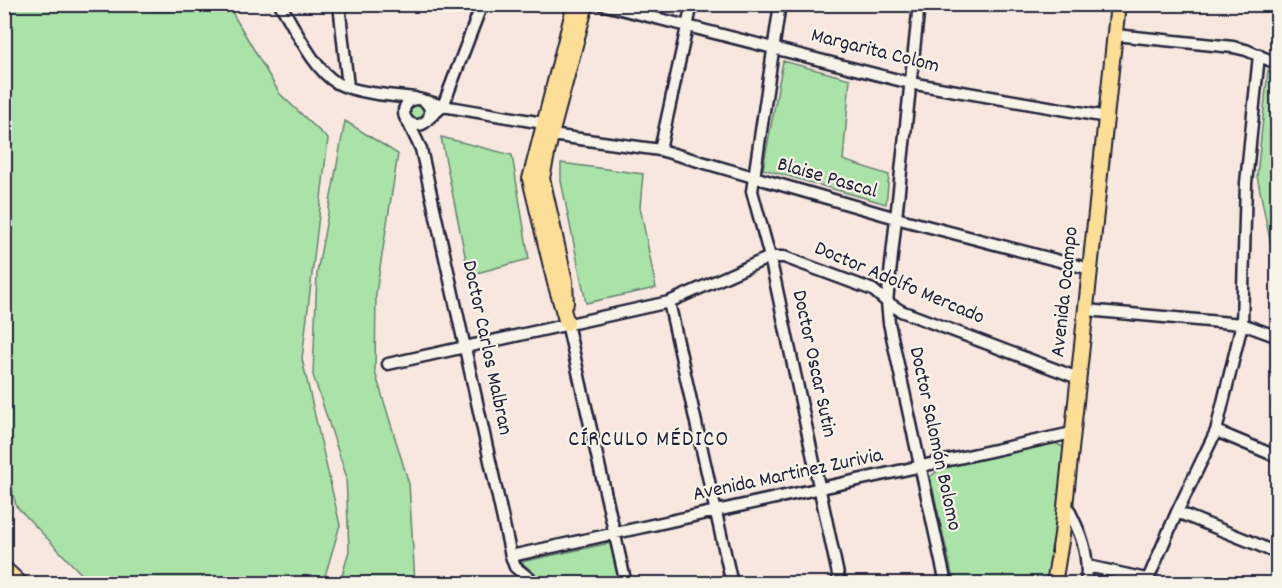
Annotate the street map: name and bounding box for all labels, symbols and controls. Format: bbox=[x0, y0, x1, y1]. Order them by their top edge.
street label: Margarita Colom bbox=[808, 22, 942, 82]
street label: Blaise Pascal bbox=[773, 150, 881, 208]
street label: Avenida Ocampo bbox=[1044, 225, 1088, 359]
street label: Doctor Adolfo Mercado bbox=[809, 235, 989, 333]
street label: Doctor Carlos Malbran bbox=[453, 258, 519, 438]
street label: Doctor Oscar Sutin bbox=[783, 288, 843, 440]
street label: Doctor Salomón Bolomo bbox=[900, 344, 968, 534]
district label: CÍRCULO MÉDICO bbox=[568, 425, 730, 456]
street label: Avenida Martinez Zurivia bbox=[690, 441, 887, 511]

